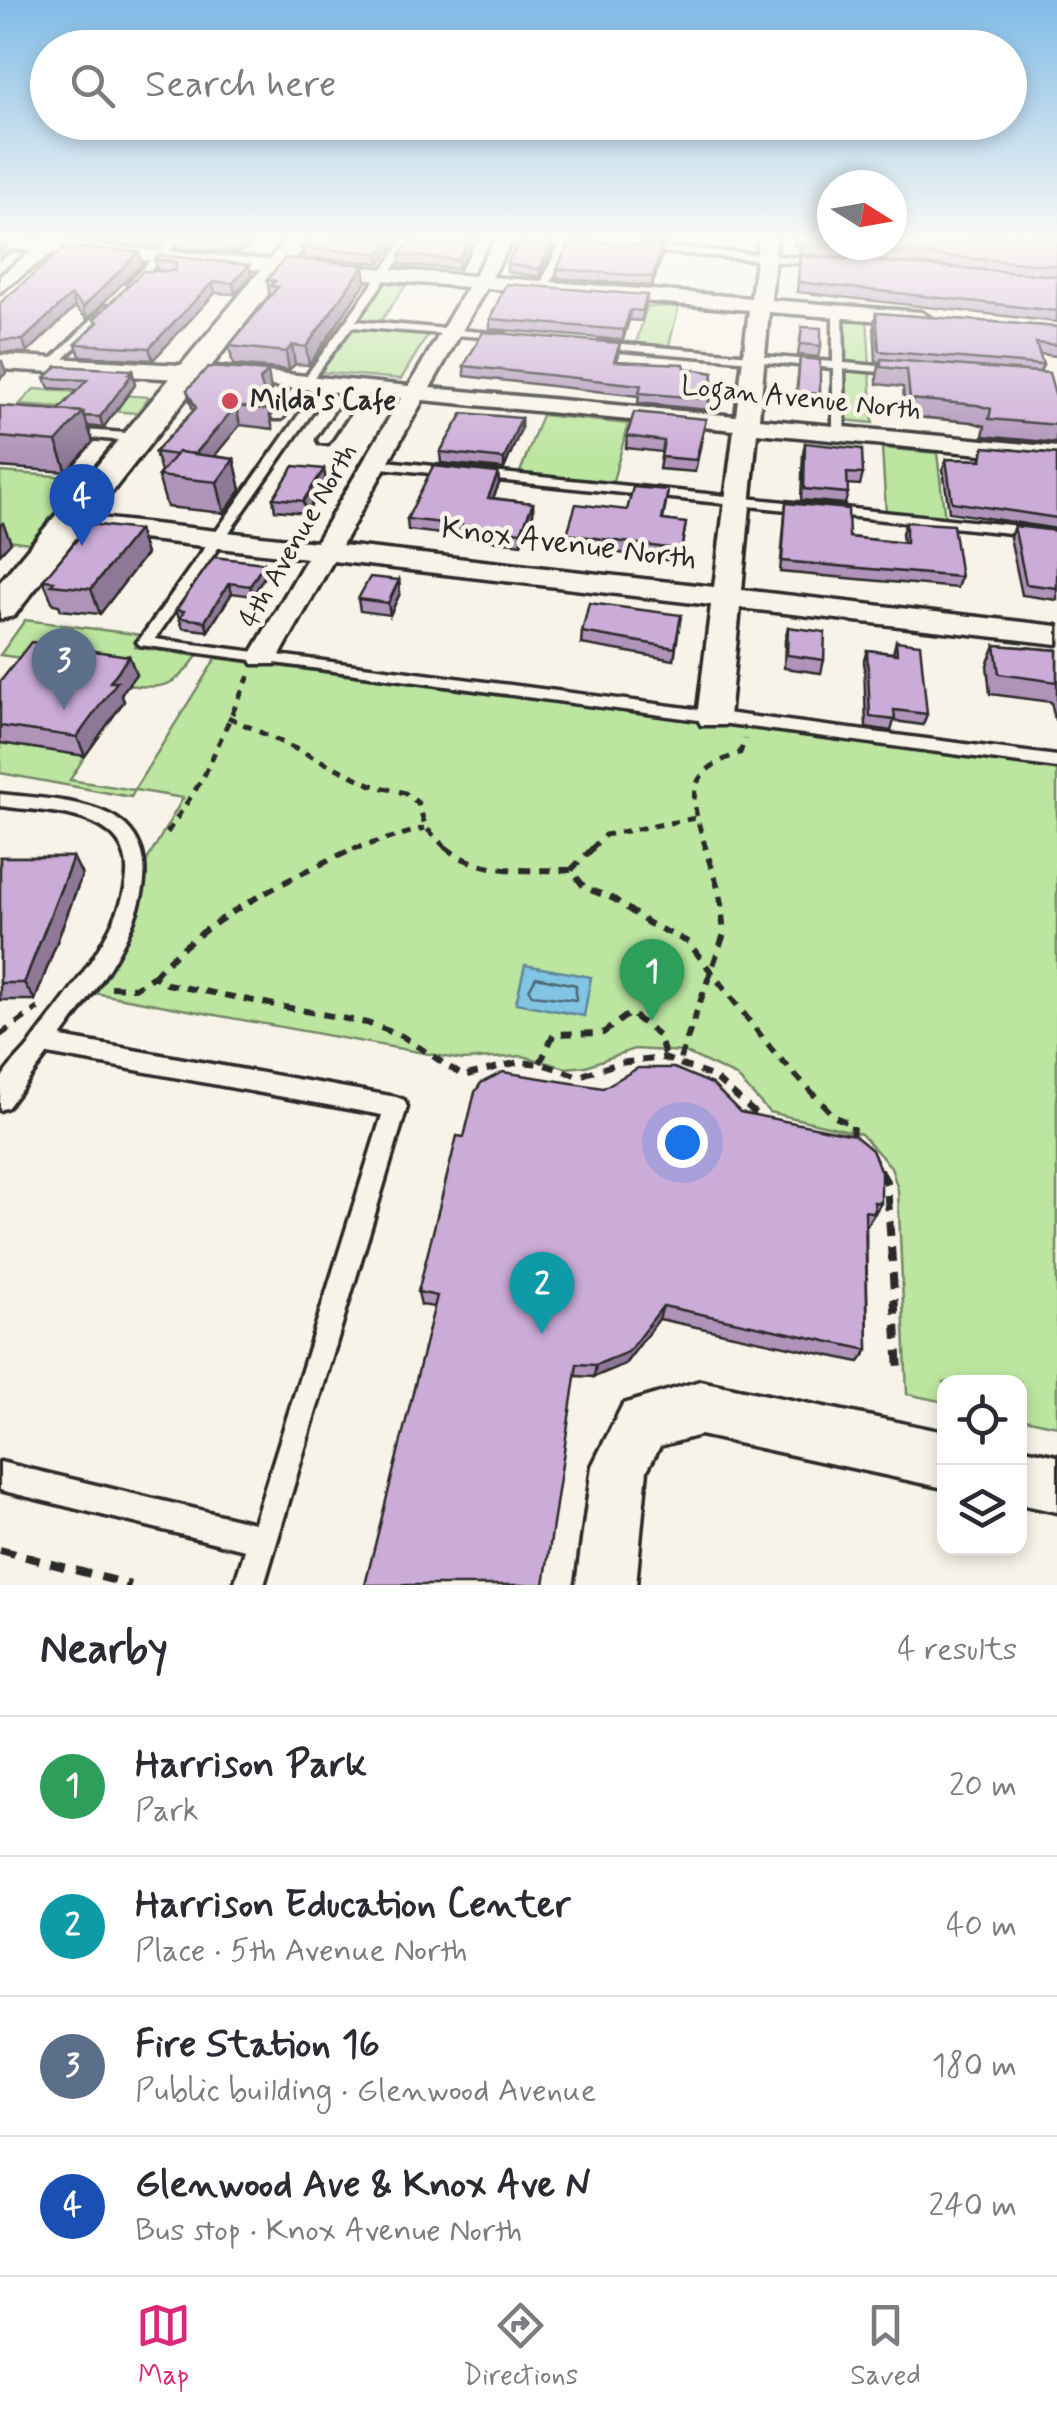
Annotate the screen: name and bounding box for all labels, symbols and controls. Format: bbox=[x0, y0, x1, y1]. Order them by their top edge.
search box bbox=[30, 30, 1027, 140]
icon: search bbox=[65, 58, 120, 113]
text: Search here bbox=[145, 61, 336, 110]
north arrow bbox=[817, 170, 907, 260]
street label: Logan Avenue North bbox=[679, 368, 923, 433]
place label: Milda's Cafe bbox=[250, 383, 396, 420]
marker: Milda's Cafe bbox=[219, 390, 241, 412]
street label: 4th Avenue North bbox=[231, 437, 367, 635]
pin: 4 bbox=[49, 464, 114, 546]
street label: Knox Avenue North bbox=[439, 508, 699, 580]
pin: 3 bbox=[32, 628, 96, 710]
pin: 1 bbox=[620, 938, 684, 1021]
your location bbox=[657, 1117, 708, 1168]
pin: 2 bbox=[510, 1252, 574, 1334]
map controls bbox=[937, 1375, 1027, 1555]
button: locate bbox=[937, 1375, 1027, 1465]
button: layers bbox=[937, 1465, 1027, 1555]
text: Nearby bbox=[40, 1623, 168, 1678]
text: 4 results bbox=[897, 1629, 1017, 1671]
text: Harrison Park bbox=[135, 1741, 367, 1790]
text: 1 bbox=[65, 1765, 80, 1807]
text: 20 m bbox=[949, 1765, 1017, 1807]
text: Park bbox=[135, 1790, 199, 1832]
text: Harrison Education Center bbox=[135, 1881, 570, 1930]
text: 2 bbox=[65, 1905, 80, 1947]
text: 40 m bbox=[946, 1905, 1017, 1947]
text: Place · 5th Avenue North bbox=[135, 1930, 467, 1972]
text: Fire Station 16 bbox=[135, 2021, 380, 2070]
text: 3 bbox=[65, 2045, 80, 2087]
text: 180 m bbox=[932, 2045, 1017, 2087]
text: Public building · Glenwood Avenue bbox=[135, 2070, 596, 2112]
text: Glenwood Ave & Knox Ave N bbox=[135, 2161, 592, 2210]
text: 4 bbox=[63, 2185, 82, 2227]
text: 240 m bbox=[929, 2185, 1017, 2227]
text: Bus stop · Knox Avenue North bbox=[135, 2210, 522, 2252]
tab: Map bbox=[136, 2298, 191, 2395]
tab: Directions bbox=[463, 2298, 578, 2395]
tab: Saved bbox=[850, 2298, 921, 2395]

